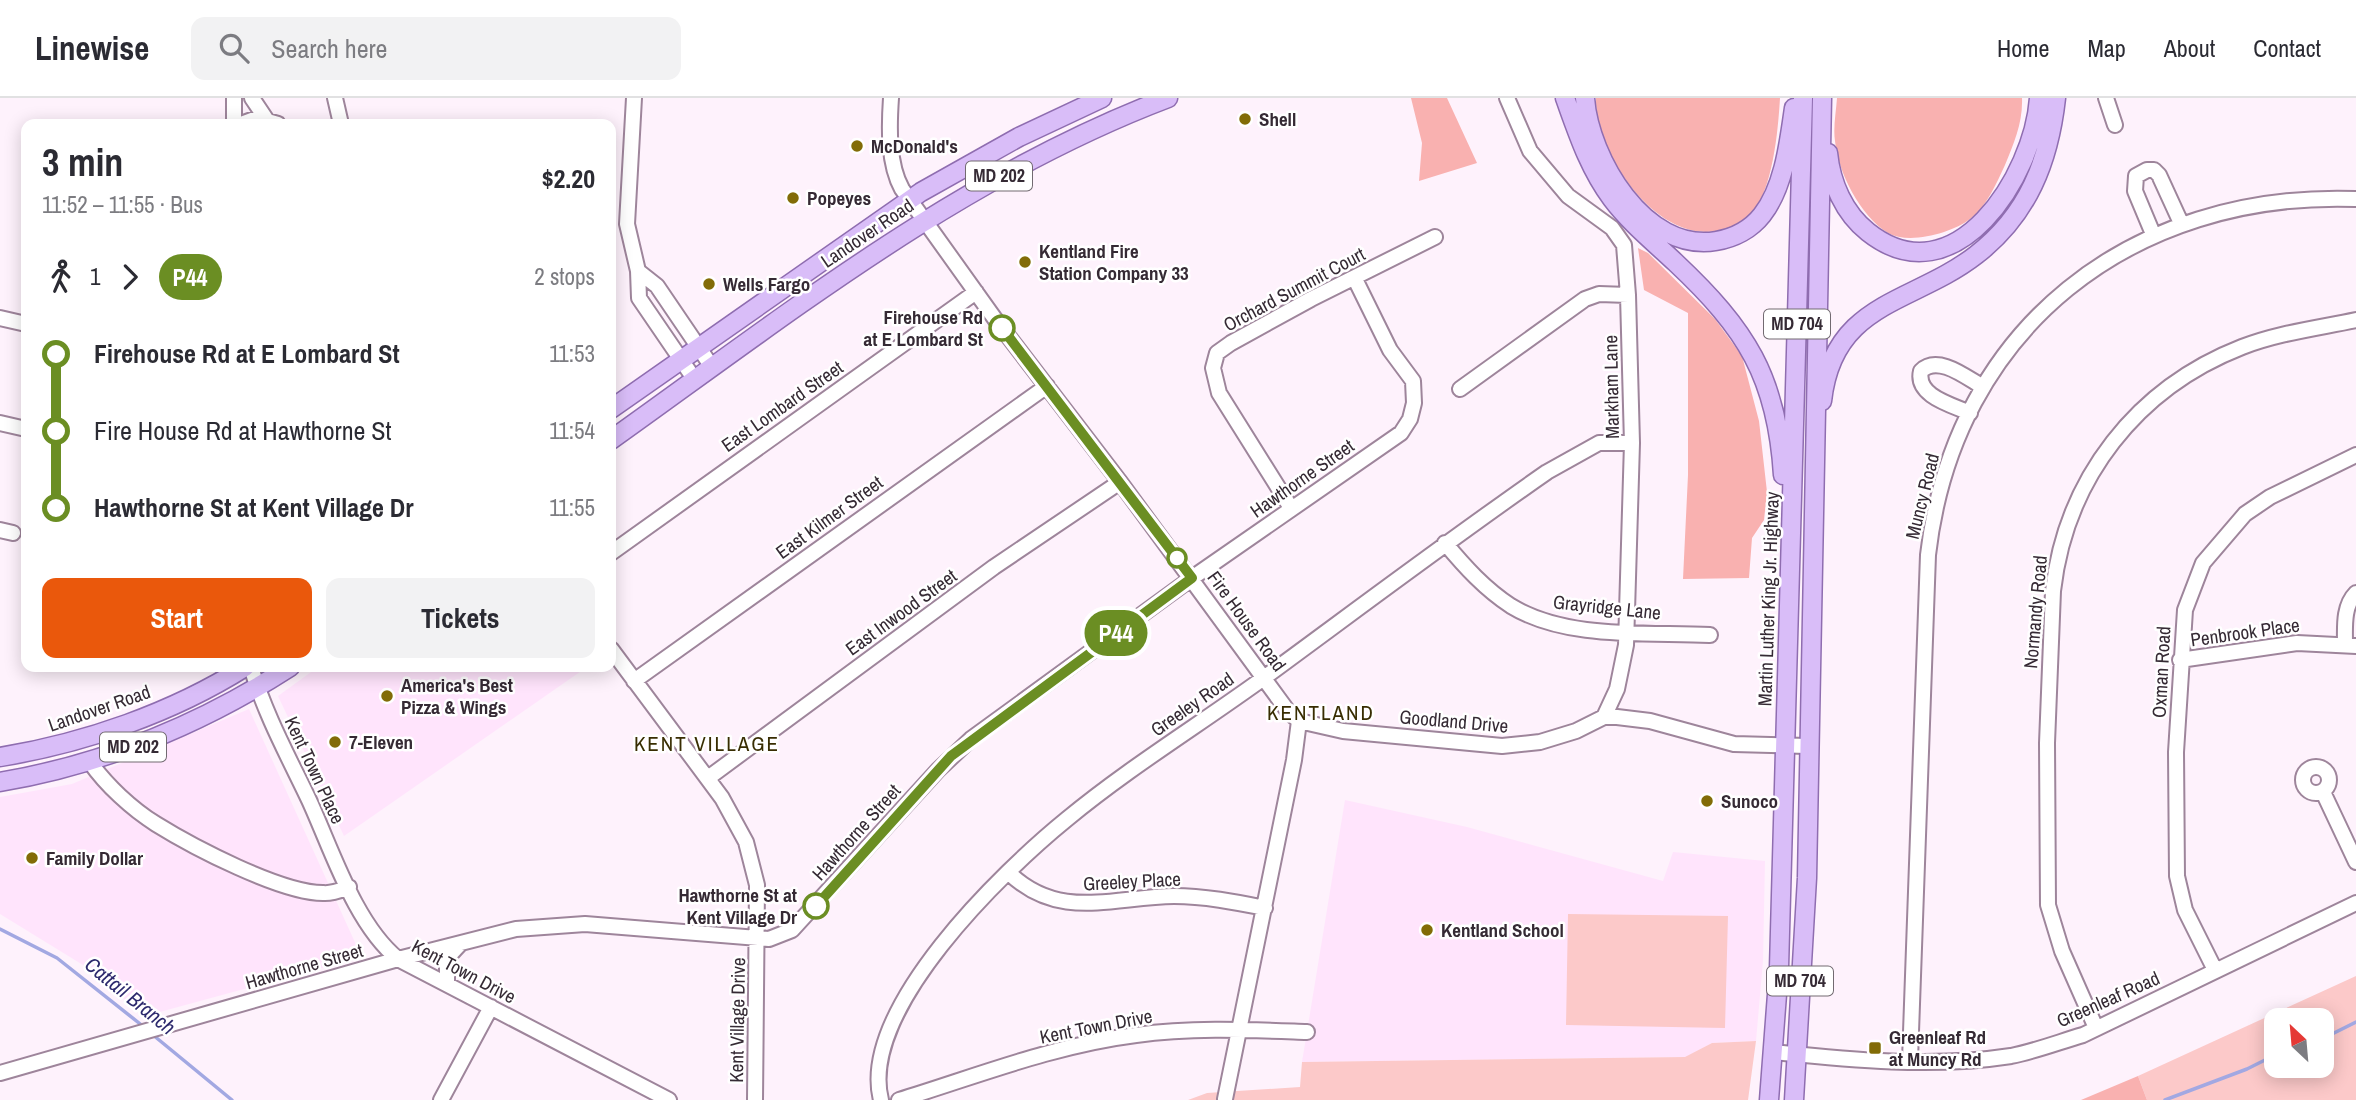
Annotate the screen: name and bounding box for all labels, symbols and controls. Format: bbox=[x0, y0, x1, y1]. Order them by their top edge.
search box bbox=[191, 17, 681, 80]
text: Linewise bbox=[35, 26, 149, 70]
icon: search bbox=[215, 29, 253, 67]
text: Search here bbox=[271, 31, 387, 66]
text: Home bbox=[1997, 32, 2049, 64]
text: Map bbox=[2087, 32, 2126, 64]
text: About bbox=[2164, 32, 2215, 64]
text: Contact bbox=[2253, 32, 2321, 64]
place label: Shell bbox=[1259, 106, 1296, 132]
marker: Shell bbox=[1237, 111, 1253, 127]
place label: McDonald's bbox=[871, 133, 958, 159]
text: 3 min bbox=[42, 137, 123, 188]
marker: McDonald's bbox=[849, 138, 865, 154]
text: $2.20 bbox=[542, 161, 595, 196]
road number: MD 202 bbox=[966, 162, 1032, 190]
place label: Popeyes bbox=[807, 185, 871, 211]
text: 11:52 – 11:55 · Bus bbox=[42, 189, 203, 220]
marker: Popeyes bbox=[785, 190, 801, 206]
street label: Landover Road bbox=[816, 192, 918, 274]
place label: Kentland Fire Station Company 33 bbox=[1039, 238, 1189, 286]
street label: Orchard Summit Court bbox=[1219, 240, 1370, 337]
marker: Kentland Fire Station Company 33 bbox=[1017, 254, 1033, 270]
icon: walk bbox=[42, 258, 80, 296]
icon: forward bbox=[111, 258, 149, 296]
text: 1 bbox=[90, 261, 101, 292]
text: P44 bbox=[173, 261, 208, 293]
text: 2 stops bbox=[534, 261, 595, 292]
place label: Wells Fargo bbox=[723, 271, 810, 297]
marker: Wells Fargo bbox=[701, 276, 717, 292]
place label: Firehouse Rd at E Lombard St bbox=[864, 304, 983, 352]
road number: MD 704 bbox=[1764, 309, 1830, 338]
marker: Firehouse Rd at E Lombard St bbox=[989, 315, 1015, 341]
street label: Markham Lane bbox=[1597, 335, 1625, 439]
text: Firehouse Rd at E Lombard St bbox=[94, 336, 400, 371]
text: 11:53 bbox=[549, 338, 595, 369]
street label: East Lombard Street bbox=[716, 354, 849, 458]
text: Fire House Rd at Hawthorne St bbox=[94, 413, 391, 448]
text: 11:54 bbox=[549, 415, 595, 446]
street label: Hawthorne Street bbox=[1245, 432, 1360, 523]
street label: Muncy Road bbox=[1899, 450, 1945, 542]
street label: East Kilmer Street bbox=[770, 469, 888, 565]
text: Hawthorne St at Kent Village Dr bbox=[94, 490, 414, 525]
street label: Martin Luther King Jr. Highway bbox=[1751, 491, 1785, 707]
text: 11:55 bbox=[549, 492, 595, 523]
unlabelled marker bbox=[1167, 548, 1187, 568]
street label: Normandy Road bbox=[2017, 554, 2053, 670]
street label: East Inwood Street bbox=[840, 562, 962, 661]
street label: Fire House Road bbox=[1202, 565, 1292, 677]
button: Start bbox=[42, 578, 312, 658]
button: Tickets bbox=[326, 578, 595, 658]
street label: Grayridge Lane bbox=[1552, 588, 1662, 626]
line badge: P44 bbox=[1076, 610, 1156, 656]
street label: Penbrook Place bbox=[2189, 611, 2301, 653]
text: P44 bbox=[1098, 617, 1134, 649]
street label: Oxman Road bbox=[2146, 625, 2176, 719]
street label: Greeley Road bbox=[1145, 666, 1239, 742]
place label: America's Best Pizza & Wings bbox=[401, 672, 513, 720]
street label: Landover Road bbox=[44, 678, 154, 738]
marker: America's Best Pizza & Wings bbox=[379, 688, 395, 704]
district label: KENTLAND bbox=[1267, 698, 1375, 727]
street label: Goodland Drive bbox=[1399, 703, 1509, 739]
street label: Kent Town Place bbox=[279, 712, 351, 828]
place label: 7-Eleven bbox=[349, 729, 413, 755]
district label: KENT VILLAGE bbox=[634, 729, 780, 758]
road number: MD 202 bbox=[100, 732, 166, 762]
marker: 7-Eleven bbox=[327, 734, 343, 750]
street label: Hawthorne Street bbox=[806, 778, 907, 886]
place label: Sunoco bbox=[1721, 788, 1778, 814]
marker: Sunoco bbox=[1699, 793, 1715, 809]
place label: Family Dollar bbox=[46, 845, 143, 871]
marker: Family Dollar bbox=[24, 850, 40, 866]
street label: Greeley Place bbox=[1082, 865, 1182, 897]
place label: Hawthorne St at Kent Village Dr bbox=[678, 882, 797, 930]
marker: Hawthorne St at Kent Village Dr bbox=[803, 893, 829, 919]
place label: Kentland School bbox=[1441, 917, 1564, 943]
marker: Kentland School bbox=[1419, 922, 1435, 938]
street label: Kent Town Drive bbox=[408, 933, 520, 1009]
street label: Hawthorne Street bbox=[242, 937, 366, 995]
water label: Cattail Branch bbox=[79, 950, 182, 1041]
street label: Kent Village Drive bbox=[723, 957, 751, 1083]
street label: Greenleaf Road bbox=[2052, 965, 2164, 1033]
road number: MD 704 bbox=[1767, 966, 1833, 996]
street label: Kent Town Drive bbox=[1038, 1002, 1154, 1050]
north arrow bbox=[2264, 1008, 2334, 1078]
map controls bbox=[2264, 1008, 2334, 1078]
place label: Greenleaf Rd at Muncy Rd bbox=[1889, 1024, 1986, 1072]
marker: Greenleaf Rd at Muncy Rd bbox=[1867, 1040, 1883, 1056]

